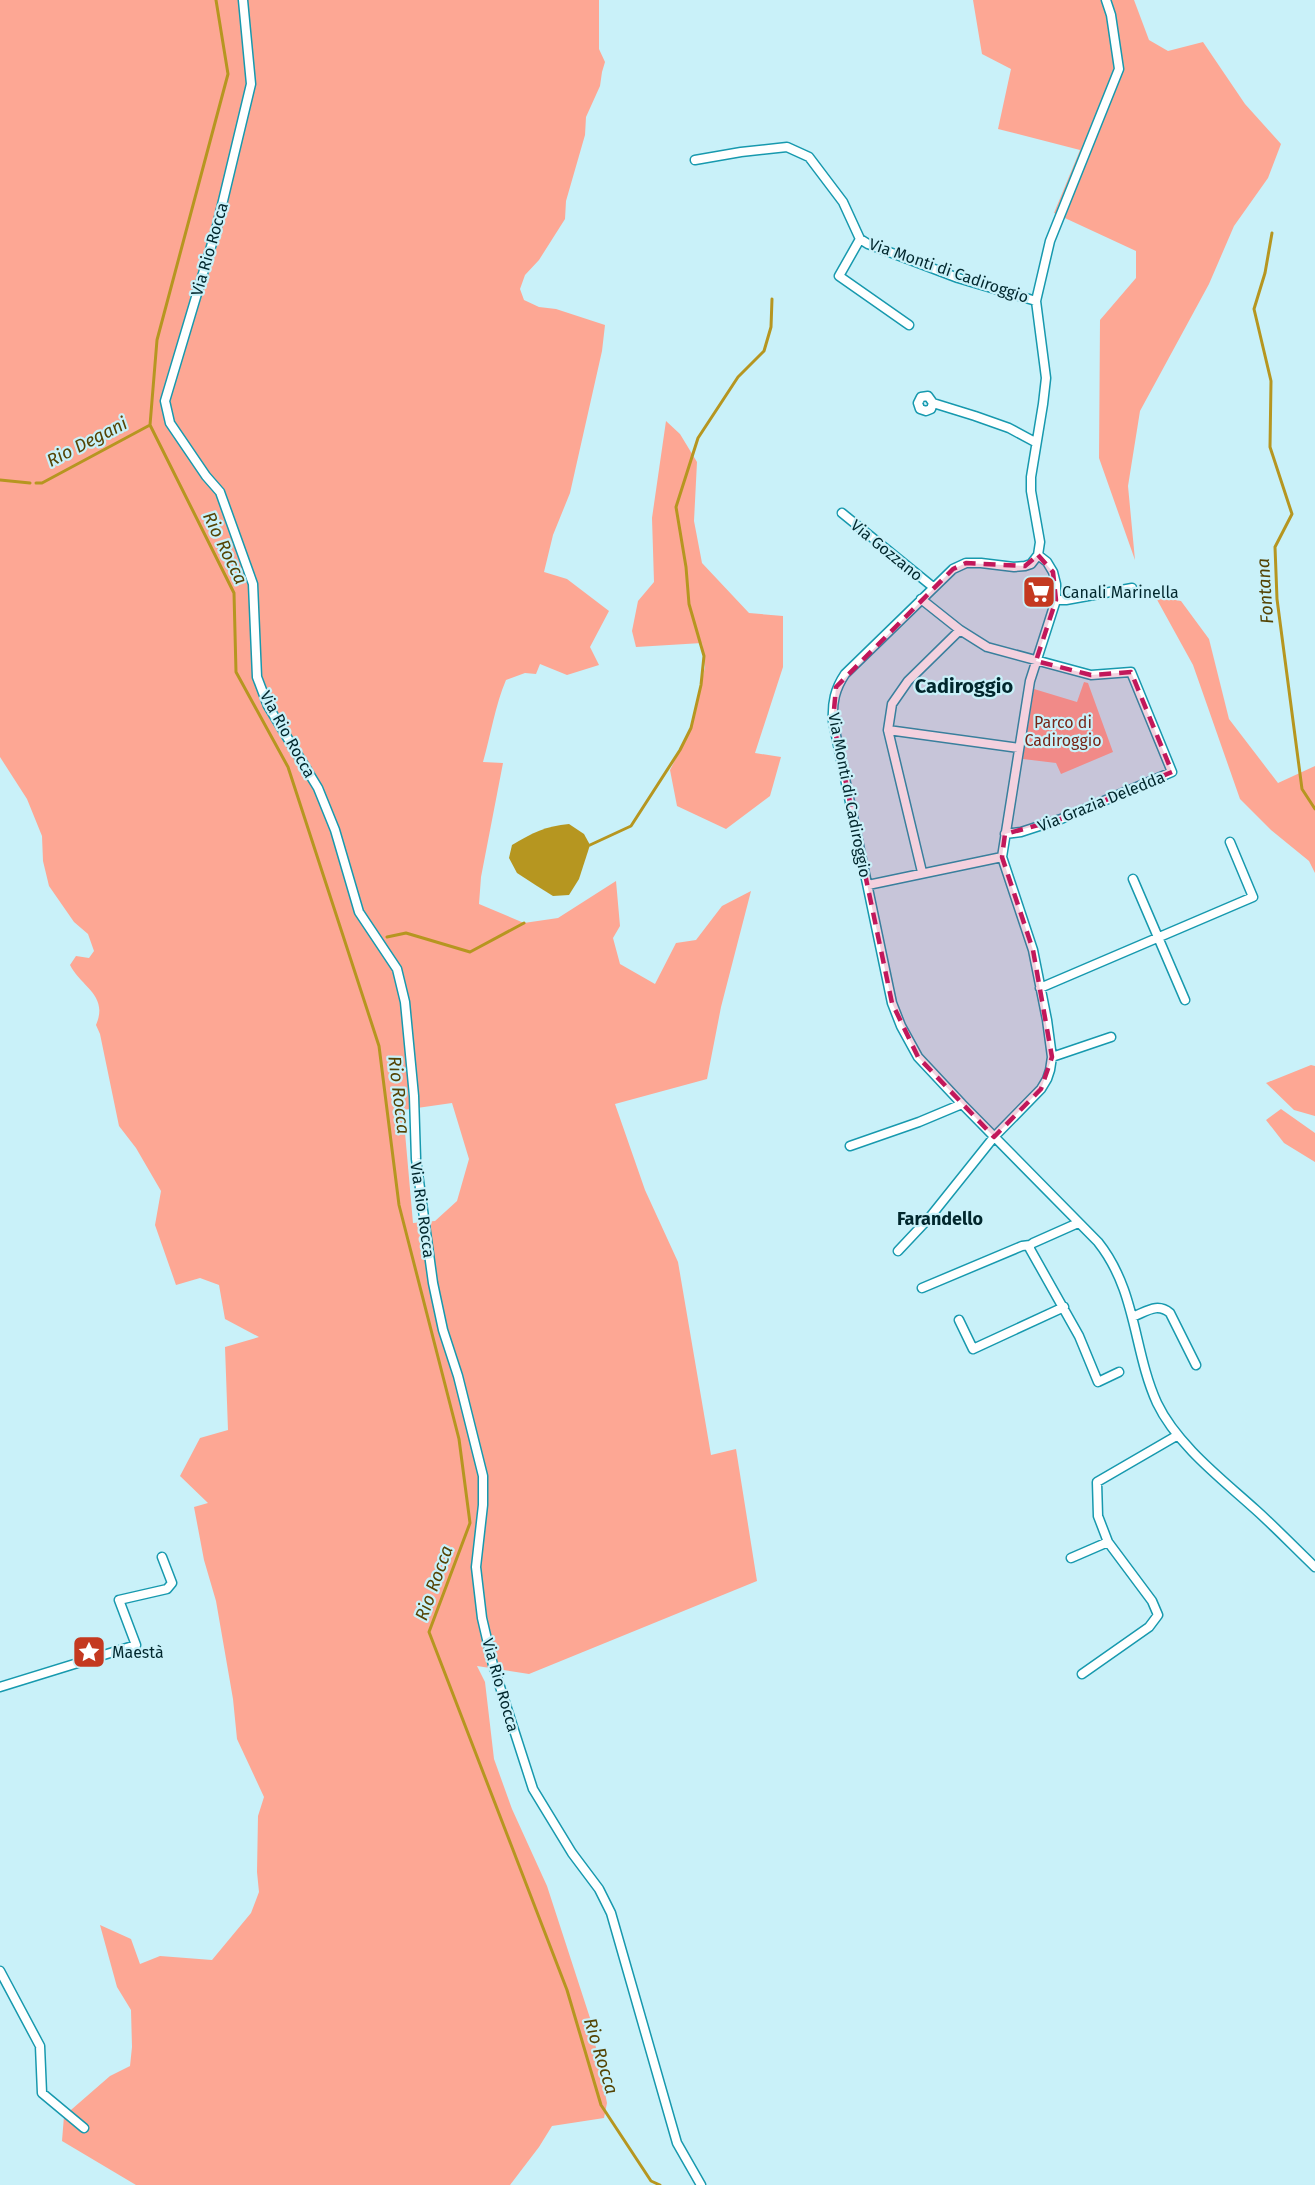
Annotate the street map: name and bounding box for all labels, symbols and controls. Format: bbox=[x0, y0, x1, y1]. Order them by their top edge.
street label: Via Rio Rocca bbox=[187, 200, 232, 298]
street label: Via Monti di Cadiroggio bbox=[867, 234, 1031, 307]
water label: Rio Degani bbox=[43, 412, 131, 472]
water label: Rio Rocca bbox=[198, 508, 252, 588]
street label: Via Gozzano bbox=[847, 516, 926, 585]
water label: Fontana bbox=[1252, 557, 1278, 625]
supermarket icon: Canali Marinella bbox=[1021, 574, 1057, 610]
place label: Canali Marinella bbox=[1062, 583, 1179, 602]
district label: Cadiroggio bbox=[915, 674, 1013, 698]
street label: Via Rio Rocca bbox=[256, 687, 319, 781]
street label: Via Monti di Cadiroggio bbox=[824, 711, 875, 879]
park label: Parco di Cadiroggio bbox=[1024, 713, 1102, 750]
street label: Via Grazia Deledda bbox=[1035, 767, 1168, 836]
water label: Rio Rocca bbox=[383, 1055, 415, 1135]
street label: Via Rio Rocca bbox=[406, 1161, 439, 1259]
district label: Farandello bbox=[897, 1208, 983, 1230]
water label: Rio Rocca bbox=[410, 1542, 458, 1624]
place icon: Maestà bbox=[71, 1634, 107, 1670]
street label: Via Rio Rocca bbox=[478, 1636, 523, 1734]
place label: Maestà bbox=[112, 1643, 164, 1662]
water label: Rio Rocca bbox=[579, 2015, 623, 2097]

